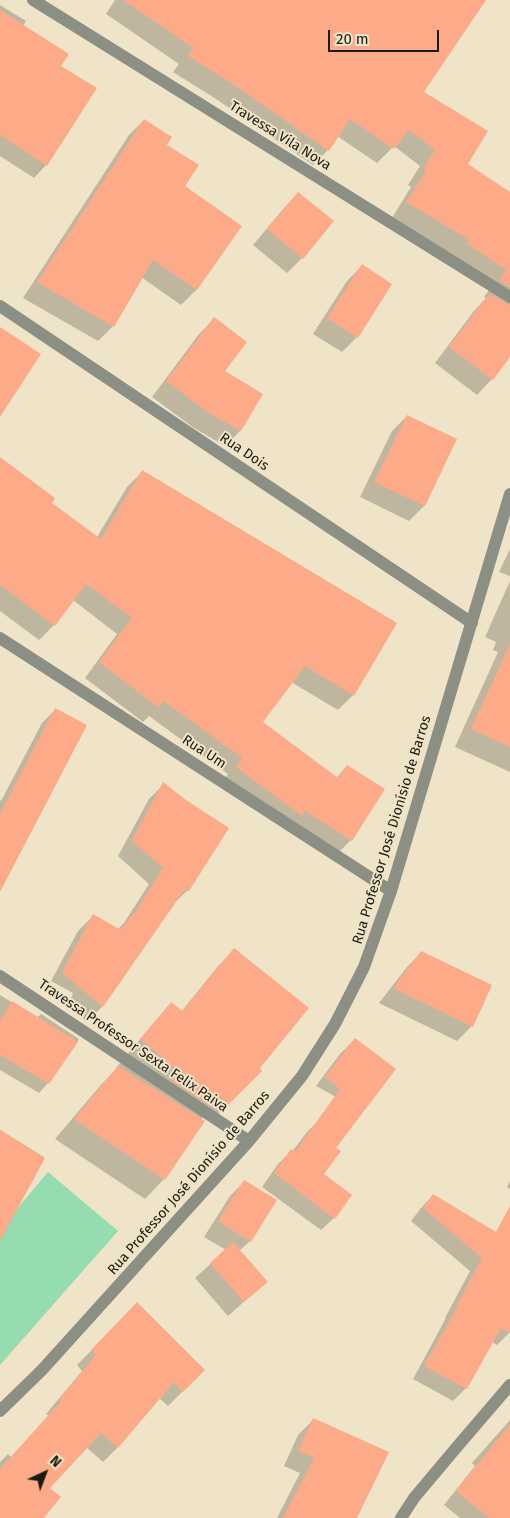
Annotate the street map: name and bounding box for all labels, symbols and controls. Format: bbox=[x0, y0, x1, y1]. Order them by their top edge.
scale bar bbox=[330, 20, 441, 52]
text: 20 m bbox=[336, 30, 369, 48]
street label: Travessa Vila Nova bbox=[226, 98, 334, 174]
street label: Rua Dois bbox=[216, 429, 272, 475]
street label: Rua Professor José Dionísio de Barros bbox=[349, 714, 435, 946]
street label: Rua Um bbox=[179, 732, 229, 772]
street label: Travessa Professor Sexta Felix Paiva bbox=[35, 976, 231, 1116]
street label: Rua Professor José Dionísio de Barros bbox=[104, 1088, 274, 1278]
north arrow bbox=[20, 1448, 70, 1498]
text: N bbox=[46, 1452, 65, 1471]

